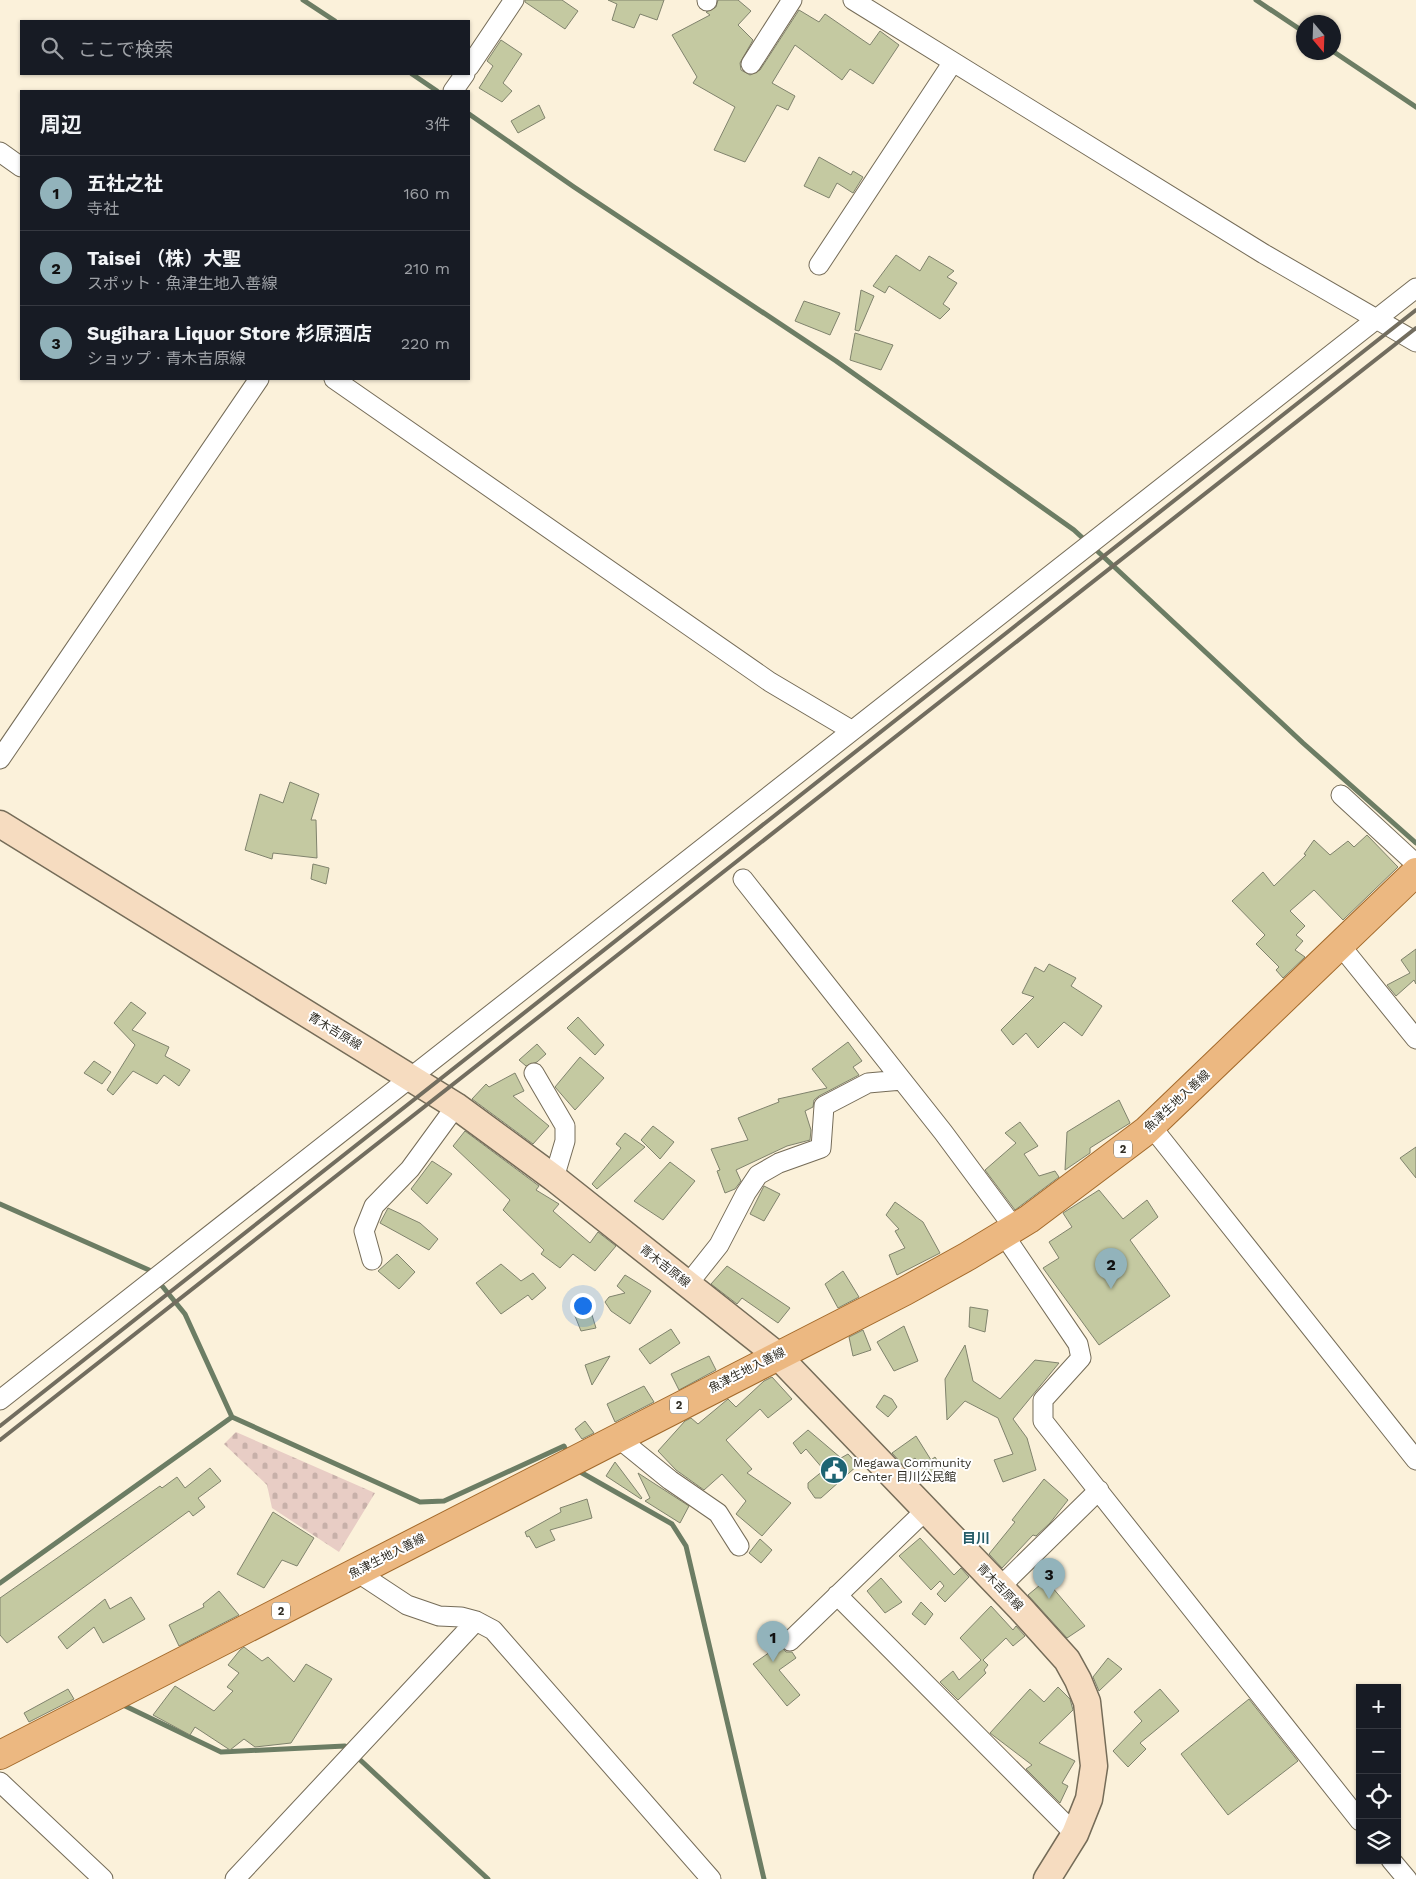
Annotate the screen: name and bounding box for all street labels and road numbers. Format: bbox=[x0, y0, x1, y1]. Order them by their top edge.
street label: 青木吉原線 bbox=[306, 1010, 364, 1052]
street label: 魚津生地入善線 bbox=[1142, 1067, 1212, 1135]
road number: 2 bbox=[1114, 1140, 1132, 1158]
street label: 青木吉原線 bbox=[637, 1242, 693, 1290]
street label: 魚津生地入善線 bbox=[706, 1345, 788, 1395]
road number: 2 bbox=[670, 1396, 688, 1414]
street label: 魚津生地入善線 bbox=[346, 1531, 428, 1581]
street label: 青木吉原線 bbox=[974, 1561, 1026, 1613]
road number: 2 bbox=[272, 1602, 290, 1620]

